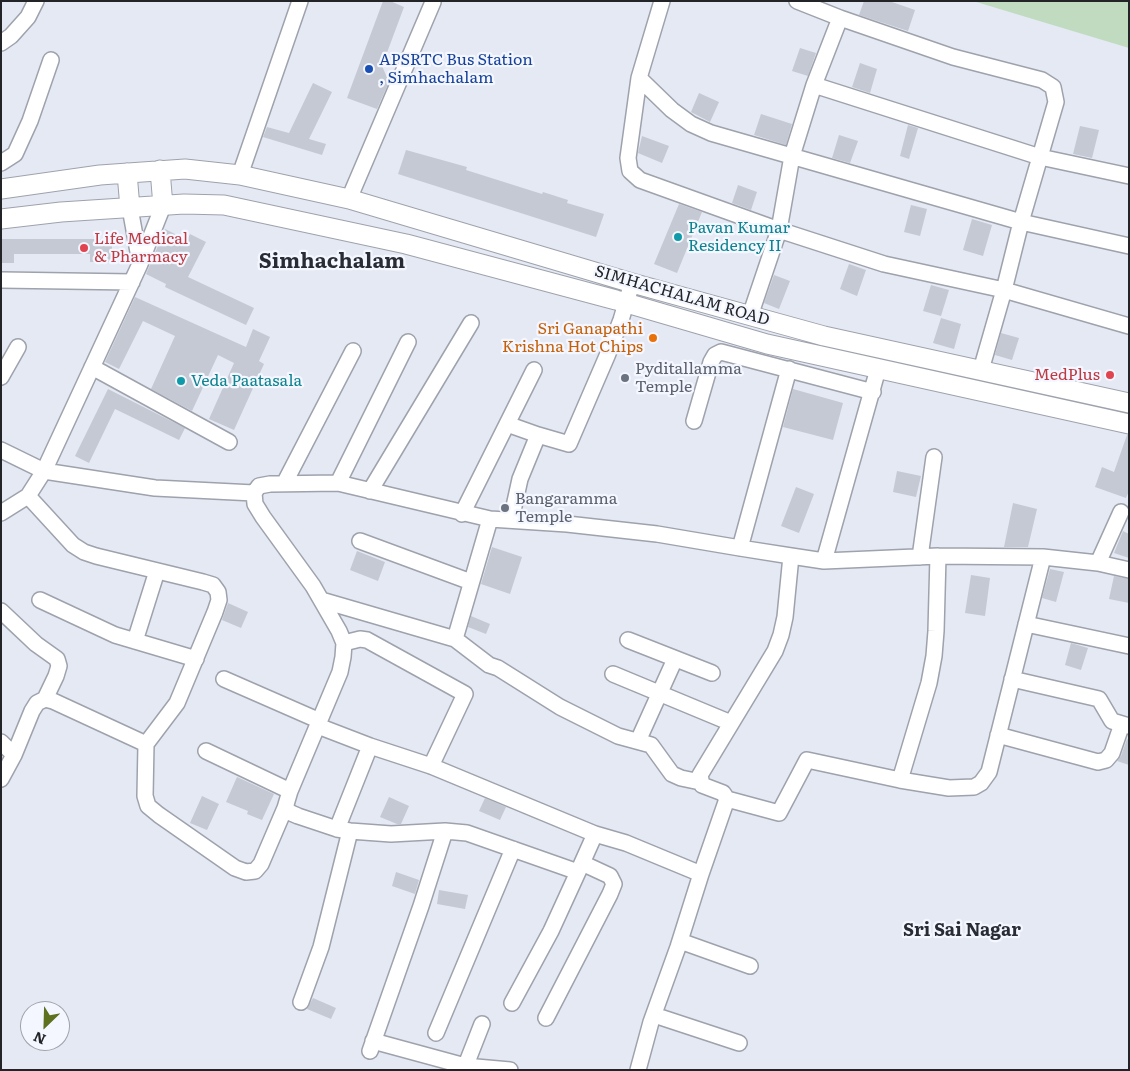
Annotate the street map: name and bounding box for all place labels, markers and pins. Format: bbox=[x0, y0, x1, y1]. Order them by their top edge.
place label: APSRTC Bus Station , Simhachalam bbox=[379, 50, 533, 88]
marker: APSRTC Bus Station , Simhachalam bbox=[363, 63, 375, 75]
place label: Pavan Kumar Residency II bbox=[688, 218, 790, 256]
place label: Life Medical & Pharmacy bbox=[94, 229, 188, 267]
marker: Pavan Kumar Residency II bbox=[672, 231, 684, 243]
marker: Life Medical & Pharmacy bbox=[78, 242, 90, 254]
place label: Sri Ganapathi Krishna Hot Chips bbox=[502, 319, 643, 357]
marker: Sri Ganapathi Krishna Hot Chips bbox=[647, 332, 659, 344]
place label: Pyditallamma Temple bbox=[635, 359, 742, 397]
place label: MedPlus bbox=[1034, 365, 1100, 385]
marker: MedPlus bbox=[1104, 369, 1116, 381]
place label: Veda Paatasala bbox=[191, 371, 302, 391]
marker: Pyditallamma Temple bbox=[619, 372, 631, 384]
marker: Veda Paatasala bbox=[175, 375, 187, 387]
place label: Bangaramma Temple bbox=[515, 489, 617, 527]
marker: Bangaramma Temple bbox=[499, 502, 511, 514]

